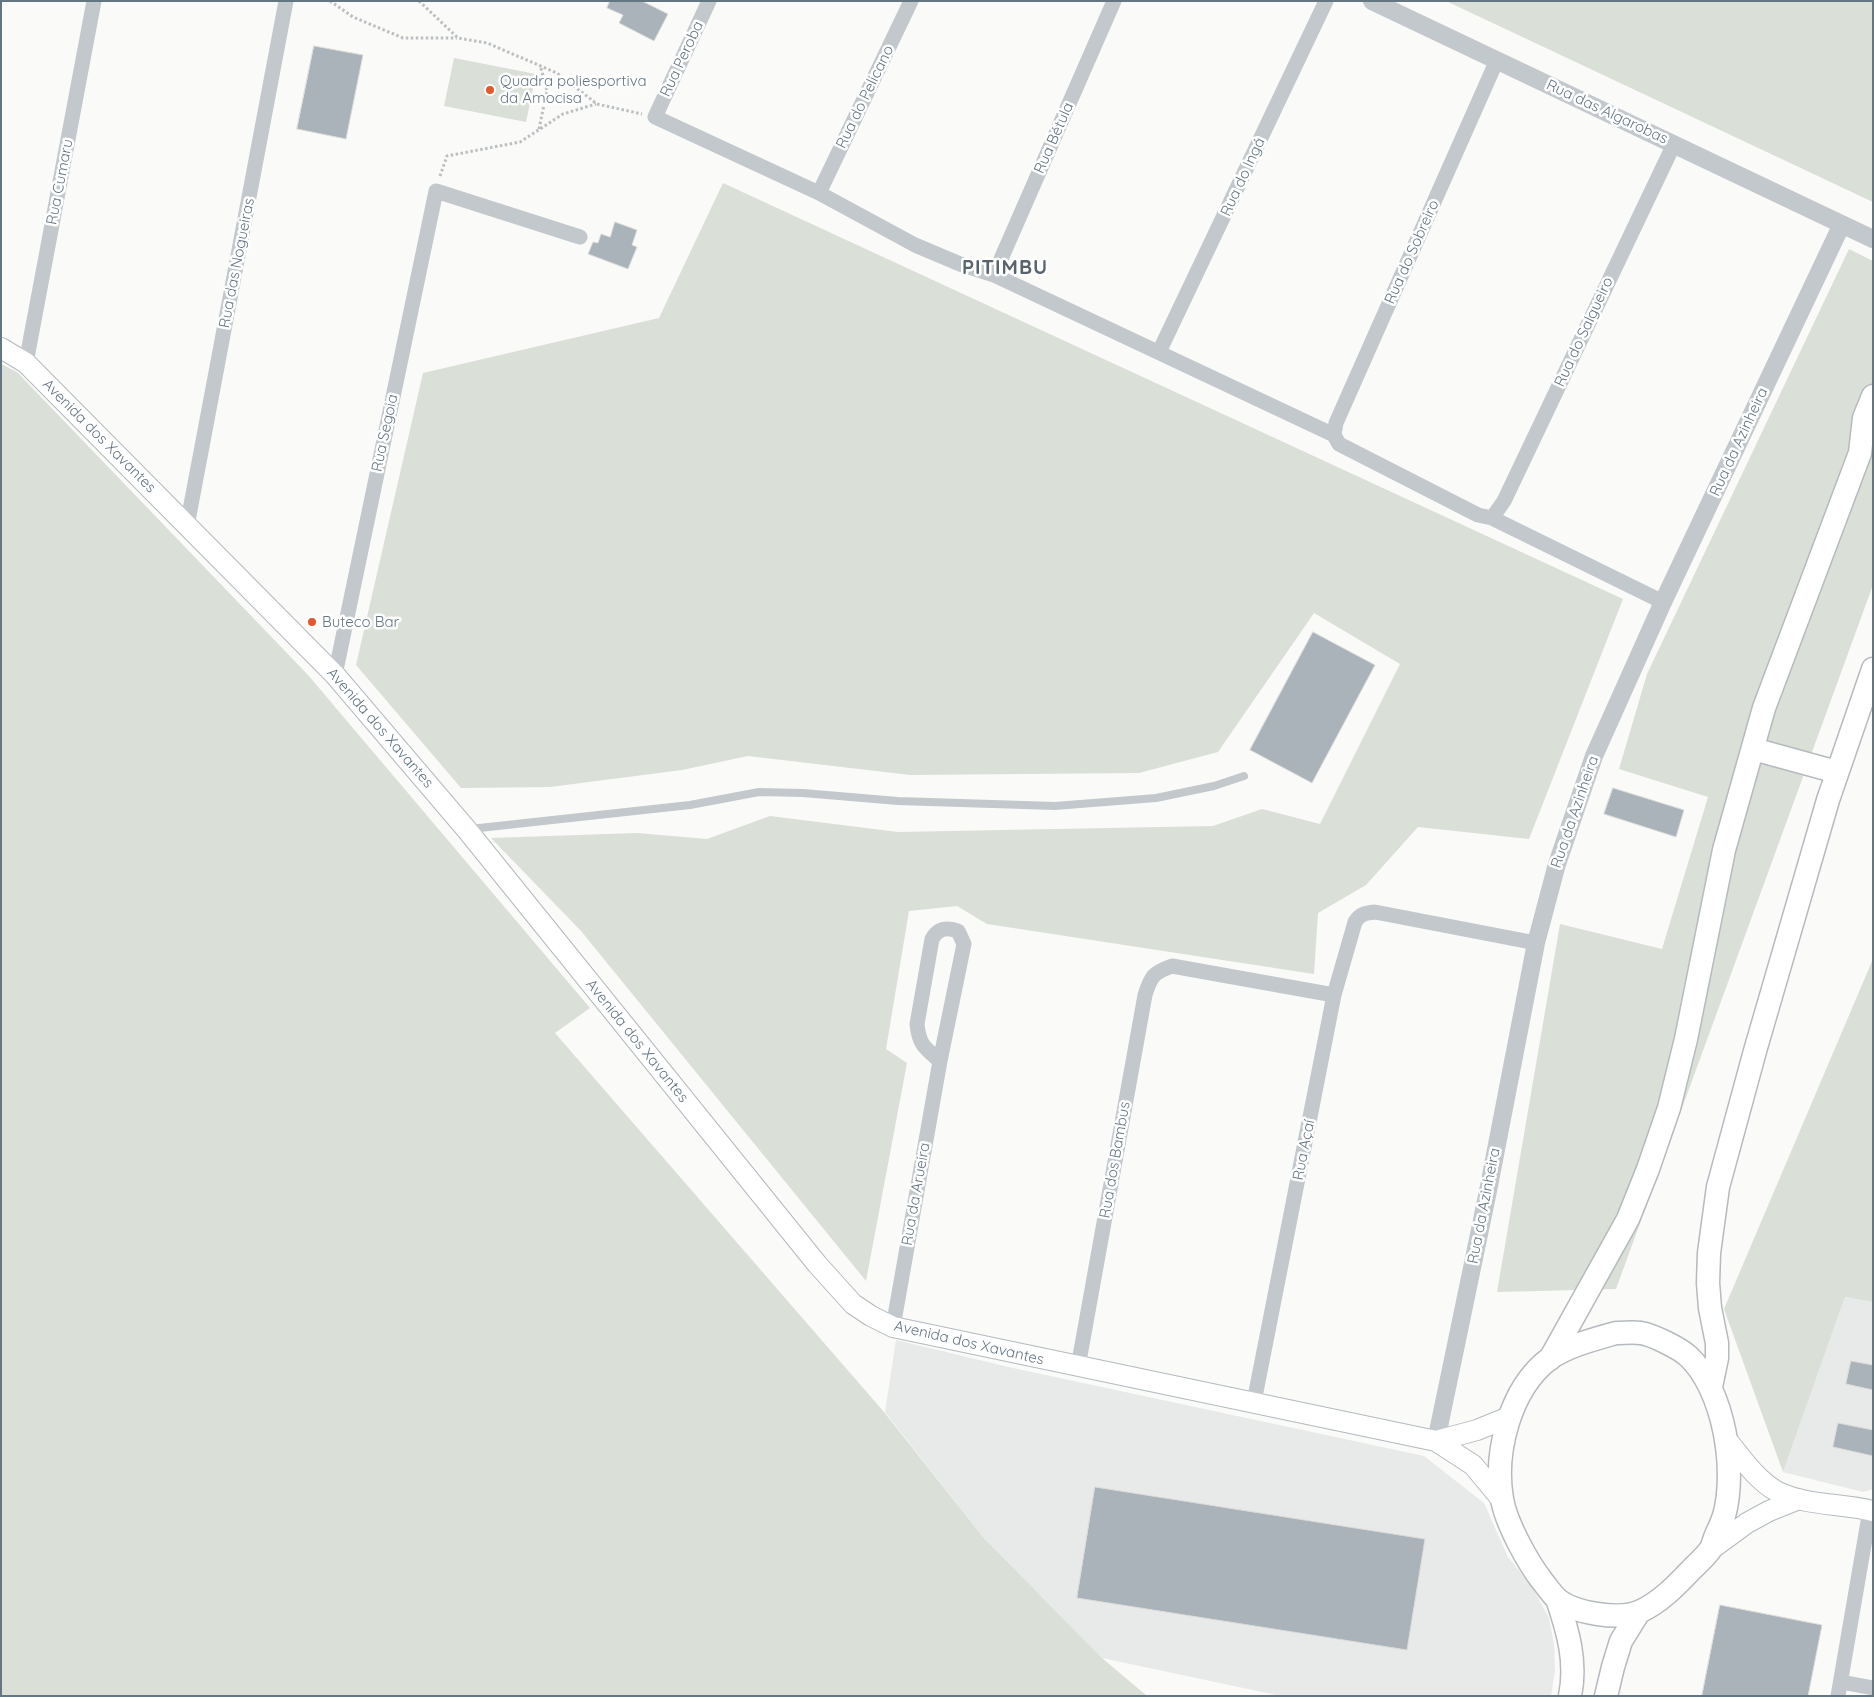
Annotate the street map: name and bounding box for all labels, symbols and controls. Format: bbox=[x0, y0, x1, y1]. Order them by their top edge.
street label: Rua Peroba bbox=[657, 18, 707, 100]
street label: Rua do Pelicano bbox=[832, 43, 898, 151]
place label: Quadra poliesportiva da Amocisa bbox=[500, 72, 647, 107]
street label: Rua das Algarobas bbox=[1543, 76, 1671, 148]
marker: Quadra poliesportiva da Amocisa bbox=[484, 84, 496, 96]
street label: Rua Bétula bbox=[1030, 100, 1078, 176]
street label: Rua do Ingá bbox=[1217, 135, 1269, 219]
street label: Rua Cumaru bbox=[43, 138, 77, 226]
street label: Rua das Nogueiras bbox=[216, 196, 258, 330]
street label: Rua do Sobreiro bbox=[1381, 197, 1443, 307]
district label: PITIMBU bbox=[961, 256, 1049, 280]
street label: Rua do Salgueiro bbox=[1551, 274, 1617, 390]
street label: Avenida dos Xavantes bbox=[38, 375, 160, 497]
street label: Rua da Azinheira bbox=[1706, 385, 1772, 499]
street label: Rua Segoia bbox=[368, 393, 402, 473]
place label: Buteco Bar bbox=[322, 613, 399, 631]
marker: Buteco Bar bbox=[306, 616, 318, 628]
street label: Avenida dos Xavantes bbox=[323, 664, 437, 792]
street label: Rua da Azinheira bbox=[1547, 753, 1603, 871]
street label: Avenida dos Xavantes bbox=[582, 976, 692, 1106]
street label: Rua dos Bambus bbox=[1096, 1100, 1134, 1220]
street label: Rua Açaí bbox=[1289, 1118, 1319, 1182]
street label: Rua da Arueira bbox=[898, 1141, 934, 1247]
street label: Rua da Azinheira bbox=[1464, 1147, 1504, 1265]
street label: Avenida dos Xavantes bbox=[892, 1317, 1046, 1369]

